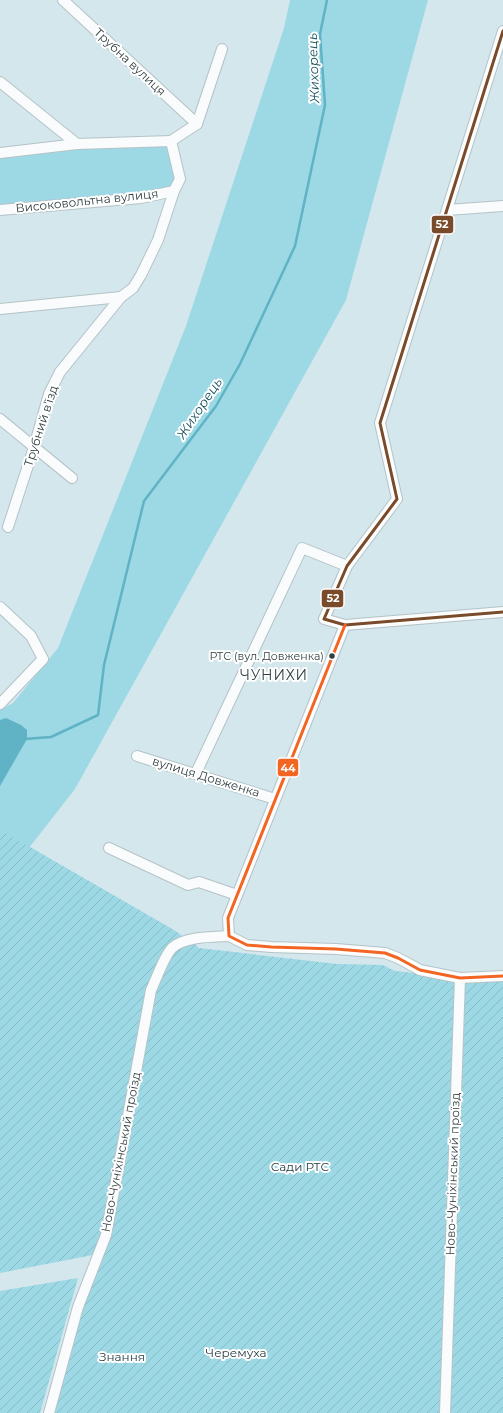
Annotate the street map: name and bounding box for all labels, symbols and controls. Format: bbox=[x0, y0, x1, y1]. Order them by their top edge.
street label: Трубна вулиця bbox=[91, 25, 169, 99]
water label: Жихорець bbox=[304, 33, 322, 104]
street label: Високовольтна вулиця bbox=[15, 186, 159, 215]
line badge: 52 bbox=[431, 215, 454, 234]
text: 52 bbox=[436, 217, 449, 231]
water label: Жихорець bbox=[172, 374, 225, 442]
street label: Трубний в’їзд bbox=[20, 383, 61, 468]
line badge: 52 bbox=[321, 589, 344, 608]
text: 52 bbox=[327, 591, 340, 605]
place label: РТС (вул. Довженка) bbox=[209, 649, 324, 663]
marker: РТС (вул. Довженка) bbox=[327, 651, 337, 661]
district label: ЧУНИХИ bbox=[240, 666, 308, 684]
street label: вулиця Довженка bbox=[151, 753, 262, 800]
line badge: 44 bbox=[277, 758, 299, 777]
text: 44 bbox=[280, 761, 296, 775]
street label: Ново-Чуніхінський проїзд bbox=[98, 1070, 143, 1233]
street label: Ново-Чуніхінський проїзд bbox=[442, 1092, 463, 1256]
park label: Сади РТС bbox=[271, 1159, 330, 1174]
park label: Черемуха bbox=[206, 1345, 266, 1360]
park label: Знання bbox=[99, 1349, 145, 1364]

